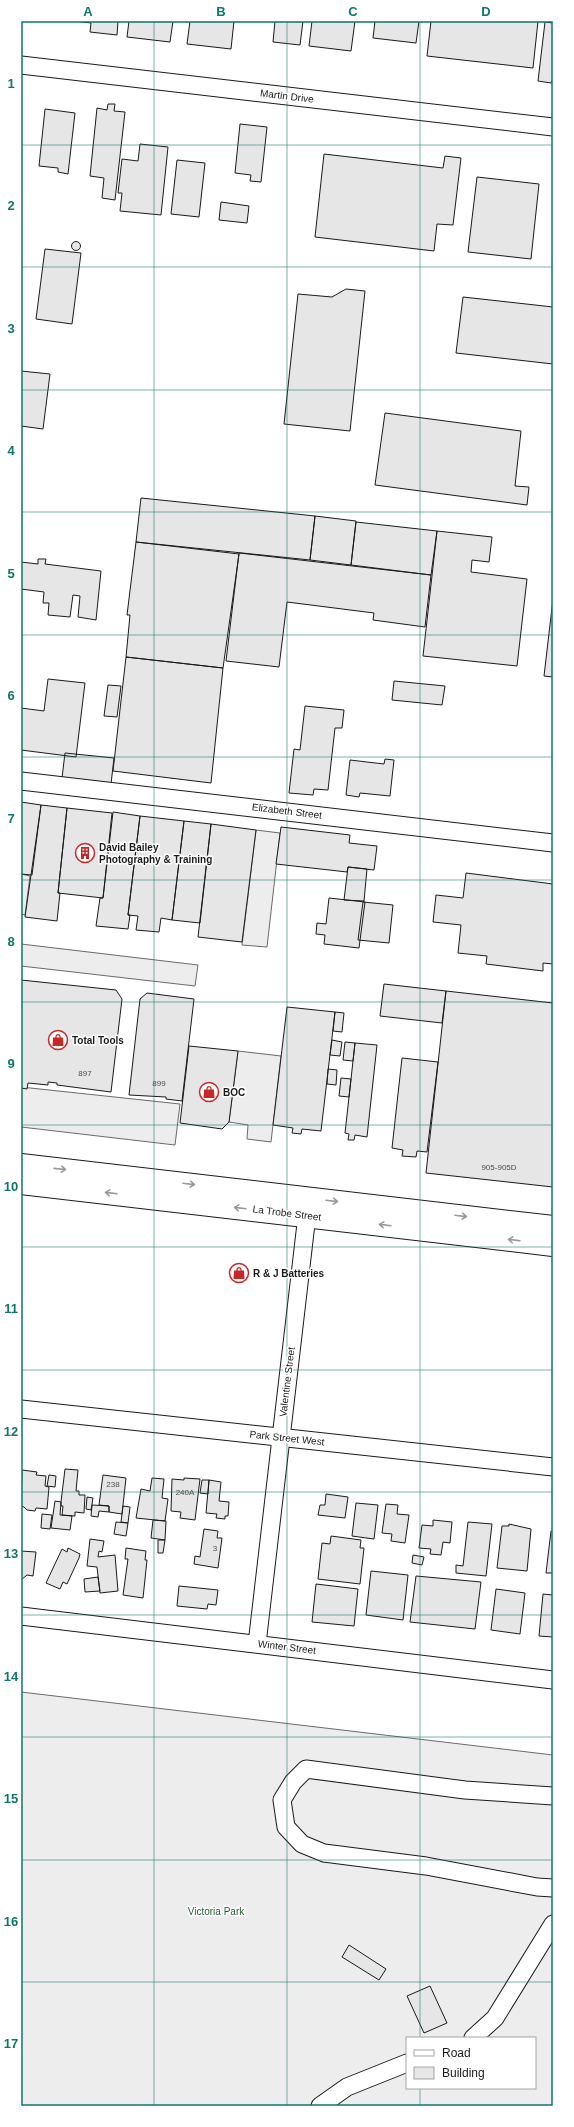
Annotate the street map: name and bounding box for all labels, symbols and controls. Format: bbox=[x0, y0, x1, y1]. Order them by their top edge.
text: A bbox=[83, 4, 93, 19]
text: B bbox=[216, 4, 226, 19]
text: C bbox=[348, 4, 358, 19]
text: D bbox=[481, 4, 491, 19]
text: 1 bbox=[7, 76, 15, 91]
street label: Martin Drive bbox=[260, 87, 315, 105]
text: 2 bbox=[7, 198, 15, 213]
text: 3 bbox=[7, 321, 15, 336]
text: 4 bbox=[7, 443, 15, 458]
text: 5 bbox=[7, 566, 15, 581]
text: 6 bbox=[7, 688, 15, 703]
street label: Elizabeth Street bbox=[251, 801, 323, 821]
text: 7 bbox=[7, 811, 15, 826]
building icon: David Bailey Photography & Training bbox=[74, 842, 96, 864]
place label: David Bailey Photography & Training bbox=[99, 842, 212, 865]
text: 8 bbox=[7, 934, 15, 949]
shop icon: Total Tools bbox=[47, 1029, 69, 1051]
place label: Total Tools bbox=[72, 1035, 124, 1046]
text: 9 bbox=[7, 1056, 15, 1071]
house number: 897 bbox=[78, 1069, 92, 1078]
house number: 899 bbox=[152, 1079, 166, 1088]
shop icon: BOC bbox=[198, 1081, 220, 1103]
place label: BOC bbox=[223, 1087, 245, 1098]
house number: 905-905D bbox=[481, 1163, 517, 1172]
one-way arrow bbox=[53, 1166, 66, 1173]
text: 10 bbox=[4, 1179, 18, 1194]
one-way arrow bbox=[182, 1180, 195, 1188]
one-way arrow bbox=[105, 1189, 118, 1197]
one-way arrow bbox=[325, 1197, 338, 1205]
street label: La Trobe Street bbox=[252, 1203, 322, 1223]
one-way arrow bbox=[234, 1204, 247, 1212]
one-way arrow bbox=[454, 1213, 467, 1220]
one-way arrow bbox=[379, 1221, 392, 1229]
one-way arrow bbox=[508, 1237, 521, 1244]
shop icon: R & J Batteries bbox=[228, 1262, 250, 1284]
place label: R & J Batteries bbox=[253, 1268, 325, 1279]
text: 11 bbox=[4, 1301, 18, 1316]
street label: Valentine Street bbox=[277, 1346, 297, 1418]
text: 12 bbox=[4, 1424, 18, 1439]
street label: Park Street West bbox=[249, 1429, 325, 1447]
house number: 238 bbox=[106, 1480, 120, 1489]
house number: 240A bbox=[176, 1488, 195, 1497]
house number: 3 bbox=[213, 1544, 218, 1553]
text: 13 bbox=[4, 1546, 18, 1561]
street label: Winter Street bbox=[257, 1638, 317, 1656]
text: 14 bbox=[4, 1669, 19, 1684]
text: 15 bbox=[4, 1791, 18, 1806]
park label: Victoria Park bbox=[188, 1906, 245, 1917]
text: 16 bbox=[4, 1914, 18, 1929]
text: 17 bbox=[4, 2036, 18, 2051]
legend bbox=[406, 2037, 536, 2089]
text: Road bbox=[442, 2046, 471, 2060]
text: Building bbox=[442, 2066, 485, 2080]

